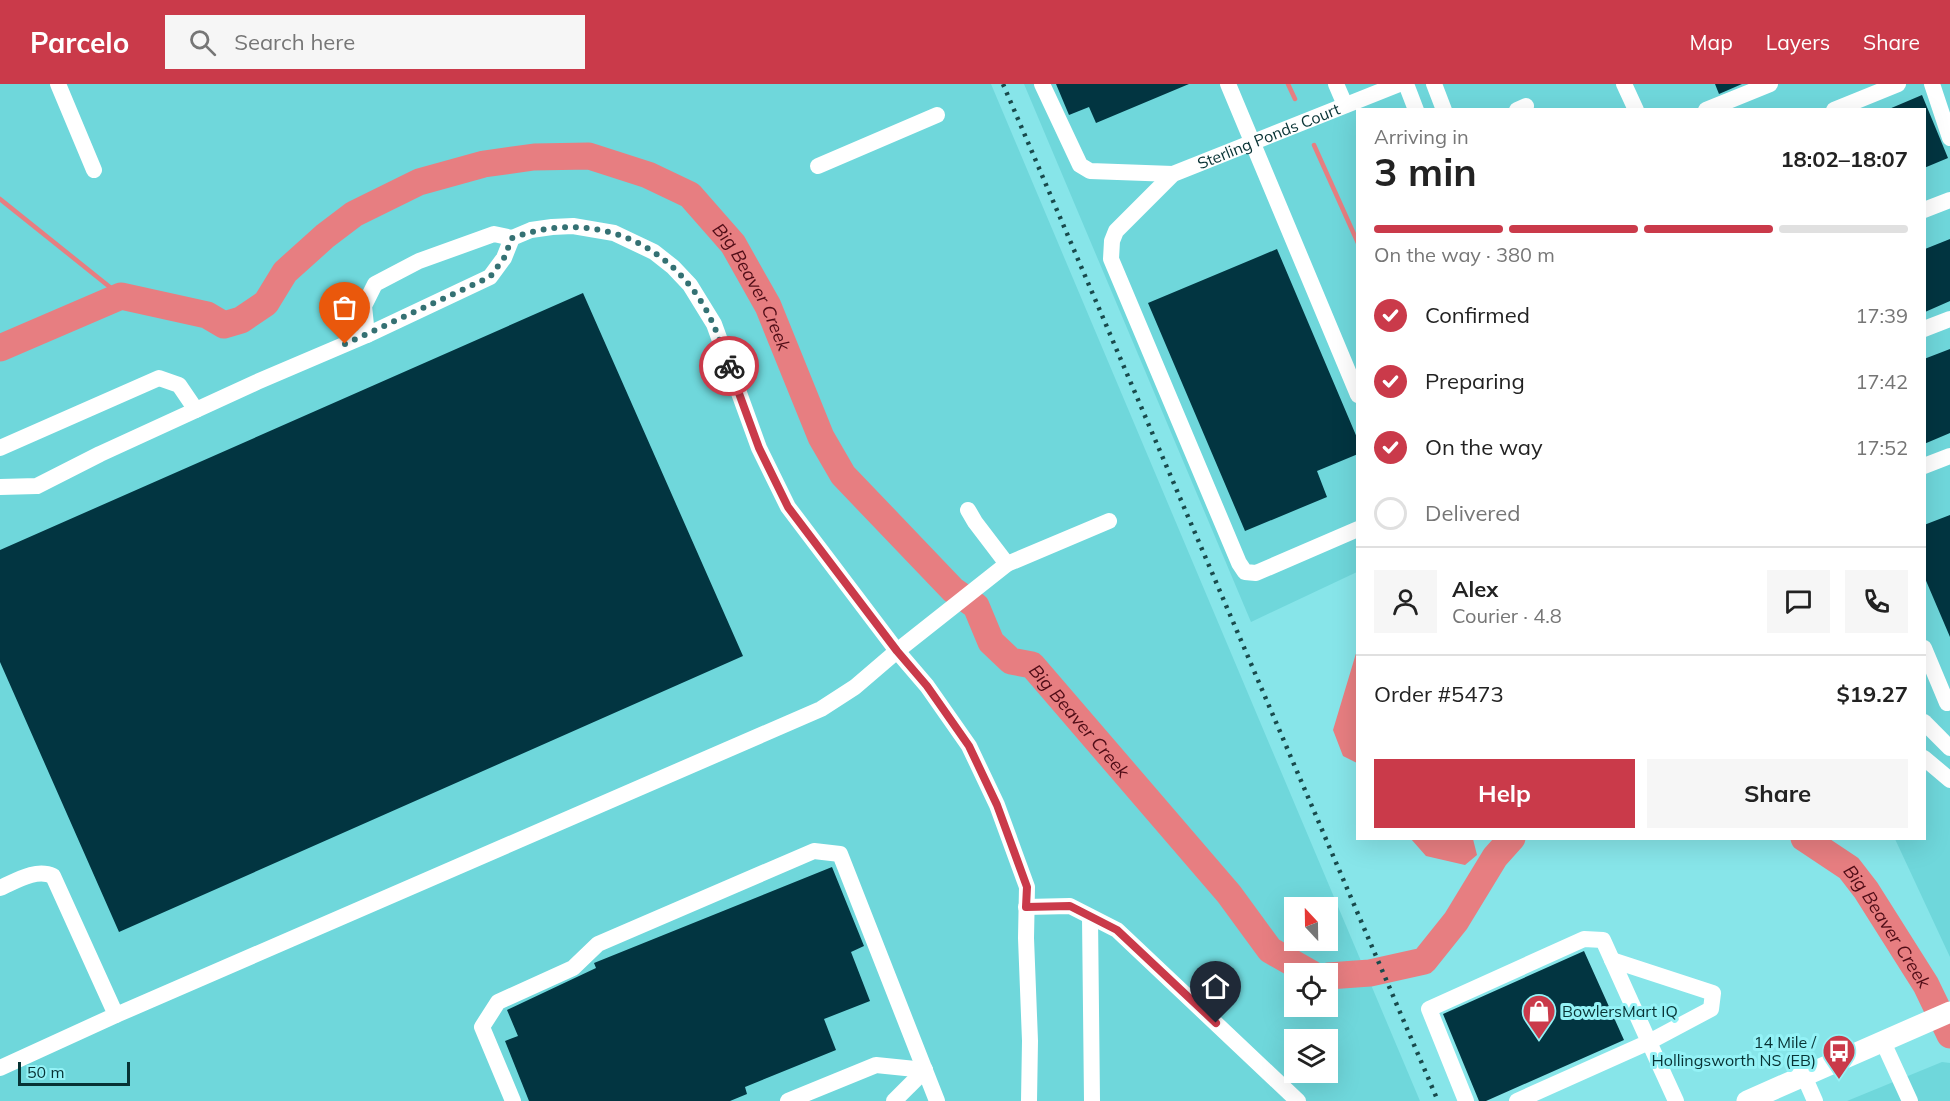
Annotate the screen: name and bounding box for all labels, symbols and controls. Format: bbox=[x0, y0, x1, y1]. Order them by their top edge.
search box bbox=[165, 15, 585, 69]
text: Parcelo bbox=[30, 25, 129, 60]
icon: search bbox=[186, 26, 219, 59]
text: Search here bbox=[234, 28, 355, 56]
text: Map bbox=[1690, 29, 1733, 55]
text: Layers bbox=[1766, 29, 1830, 55]
text: Share bbox=[1863, 29, 1920, 55]
street label: Sterling Ponds Court bbox=[1194, 98, 1343, 173]
text: Arriving in bbox=[1374, 124, 1469, 149]
text: 18:02–18:07 bbox=[1780, 145, 1908, 173]
text: 3 min bbox=[1374, 147, 1477, 196]
water label: Big Beaver Creek bbox=[708, 218, 797, 355]
text: On the way · 380 m bbox=[1374, 242, 1555, 267]
pin bbox=[319, 282, 370, 344]
icon: bag bbox=[328, 291, 361, 324]
icon: check bbox=[1374, 299, 1407, 332]
text: Confirmed bbox=[1425, 301, 1530, 329]
text: 17:39 bbox=[1855, 303, 1908, 328]
courier bbox=[699, 336, 759, 396]
icon: bike bbox=[713, 350, 746, 383]
icon: check bbox=[1374, 365, 1407, 398]
text: Preparing bbox=[1425, 367, 1525, 395]
text: 17:42 bbox=[1855, 369, 1908, 394]
icon: check bbox=[1374, 431, 1407, 464]
text: On the way bbox=[1425, 433, 1543, 461]
text: 17:52 bbox=[1855, 435, 1908, 460]
text: Delivered bbox=[1425, 499, 1520, 527]
button: person bbox=[1374, 570, 1437, 633]
button: chat bbox=[1767, 570, 1830, 633]
button: phone bbox=[1845, 570, 1908, 633]
text: Alex bbox=[1452, 575, 1498, 603]
text: Courier · 4.8 bbox=[1452, 603, 1562, 628]
water label: Big Beaver Creek bbox=[1024, 659, 1136, 783]
text: Order #5473 bbox=[1374, 680, 1504, 708]
text: $19.27 bbox=[1837, 680, 1908, 708]
button: Help bbox=[1374, 759, 1635, 828]
button: Share bbox=[1647, 759, 1908, 828]
water label: Big Beaver Creek bbox=[1839, 860, 1937, 993]
north arrow bbox=[1284, 897, 1338, 951]
map controls bbox=[1284, 897, 1338, 1083]
pin bbox=[1190, 961, 1241, 1023]
button: locate bbox=[1284, 963, 1338, 1017]
icon: home bbox=[1199, 970, 1232, 1003]
shop icon: BowlersMart IQ bbox=[1521, 993, 1557, 1040]
place label: BowlersMart IQ bbox=[1562, 1001, 1678, 1021]
button: layers bbox=[1284, 1029, 1338, 1083]
place label: 14 Mile / Hollingsworth NS (EB) bbox=[1652, 1032, 1816, 1070]
bus stop icon: 14 Mile / Hollingsworth NS (EB) bbox=[1821, 1033, 1857, 1080]
scale bar bbox=[18, 1059, 130, 1086]
text: 50 m bbox=[27, 1062, 64, 1082]

